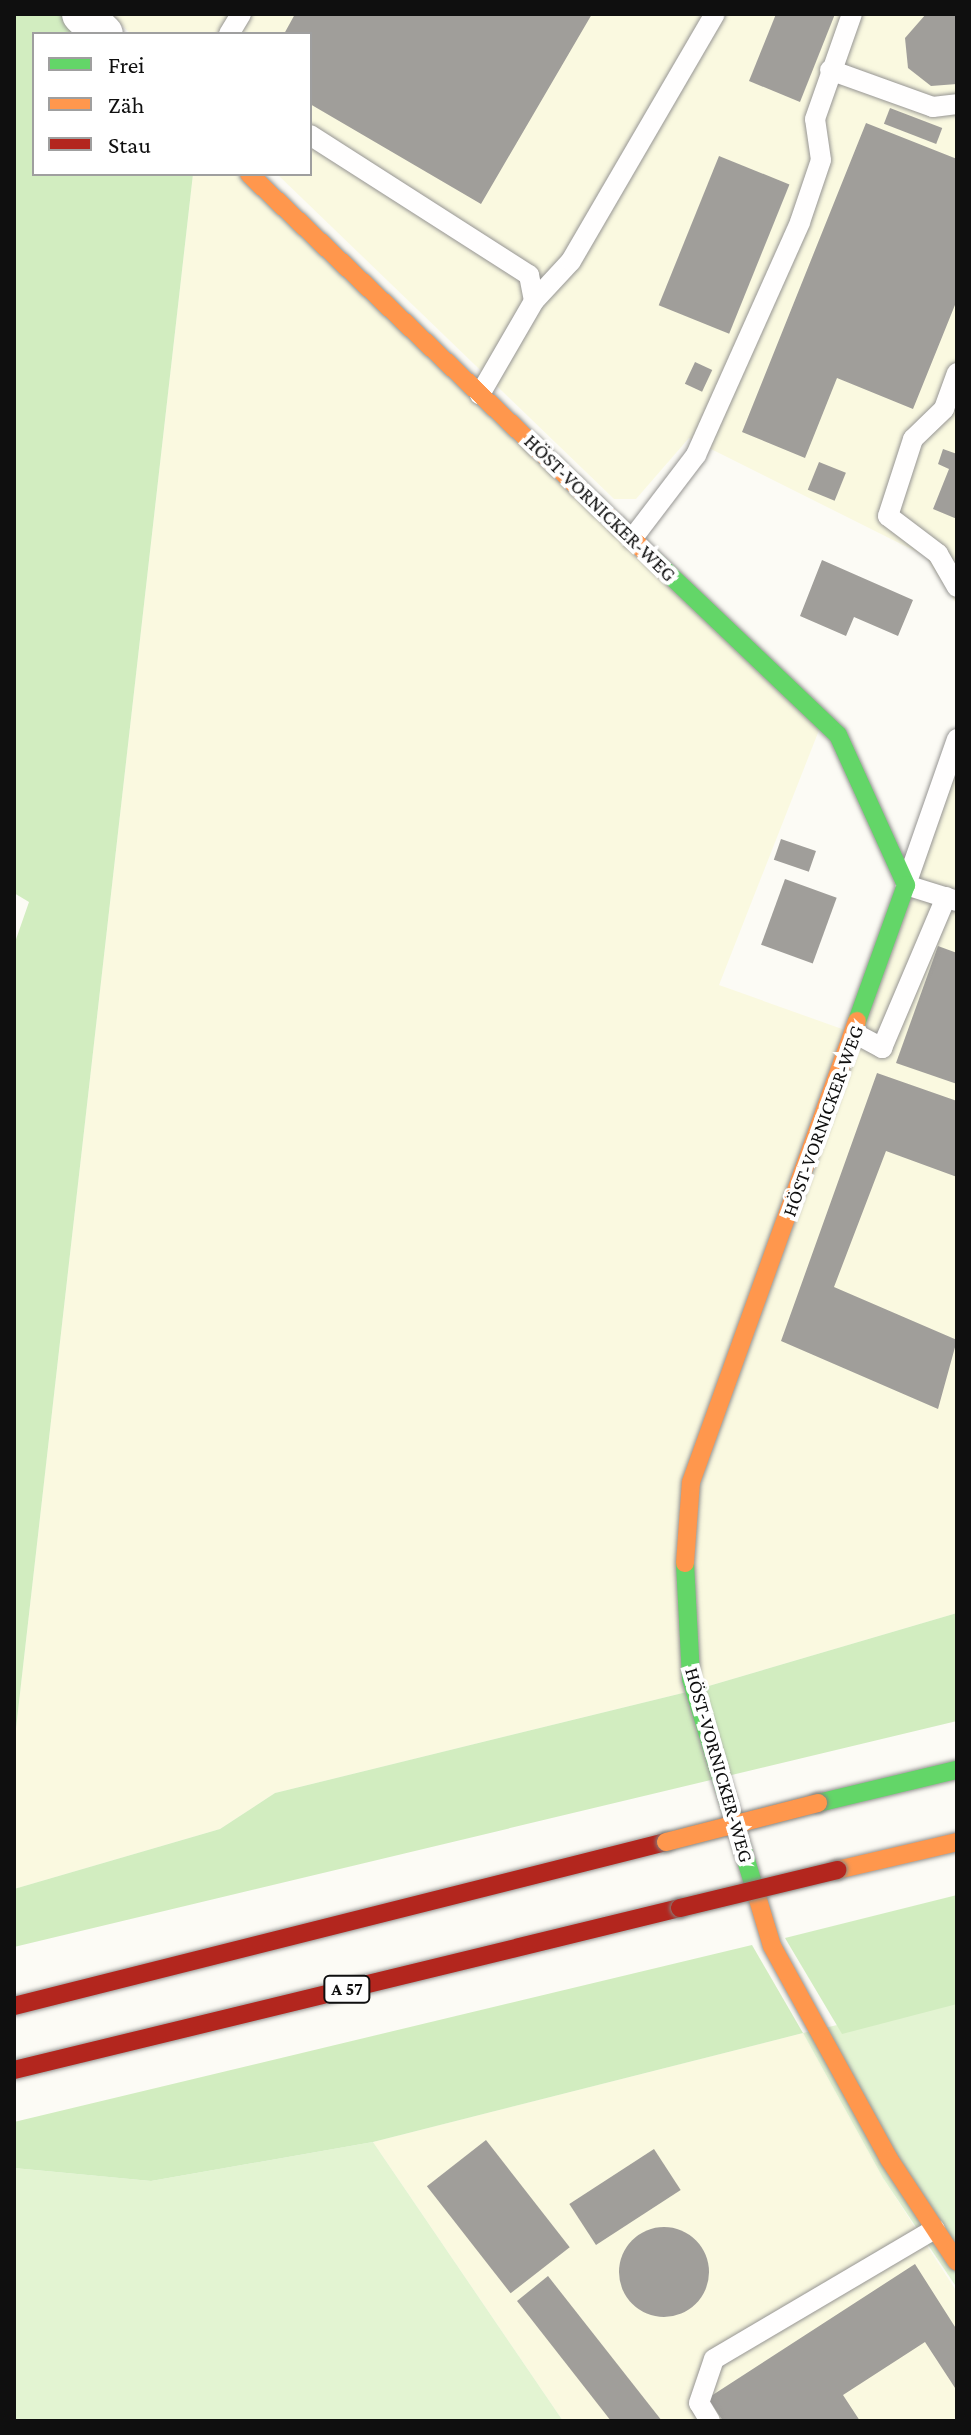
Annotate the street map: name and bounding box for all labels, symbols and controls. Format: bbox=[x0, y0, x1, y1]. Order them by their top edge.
legend bbox=[32, 32, 312, 176]
text: Frei bbox=[108, 51, 145, 78]
text: Zäh bbox=[108, 91, 145, 118]
text: Stau bbox=[108, 131, 151, 158]
street label: HÖST-VORNICKER-WEG bbox=[519, 429, 681, 587]
street label: HÖST-VORNICKER-WEG bbox=[777, 1022, 869, 1220]
street label: HÖST-VORNICKER-WEG bbox=[680, 1665, 758, 1865]
road number: A 57 bbox=[323, 1975, 371, 2003]

